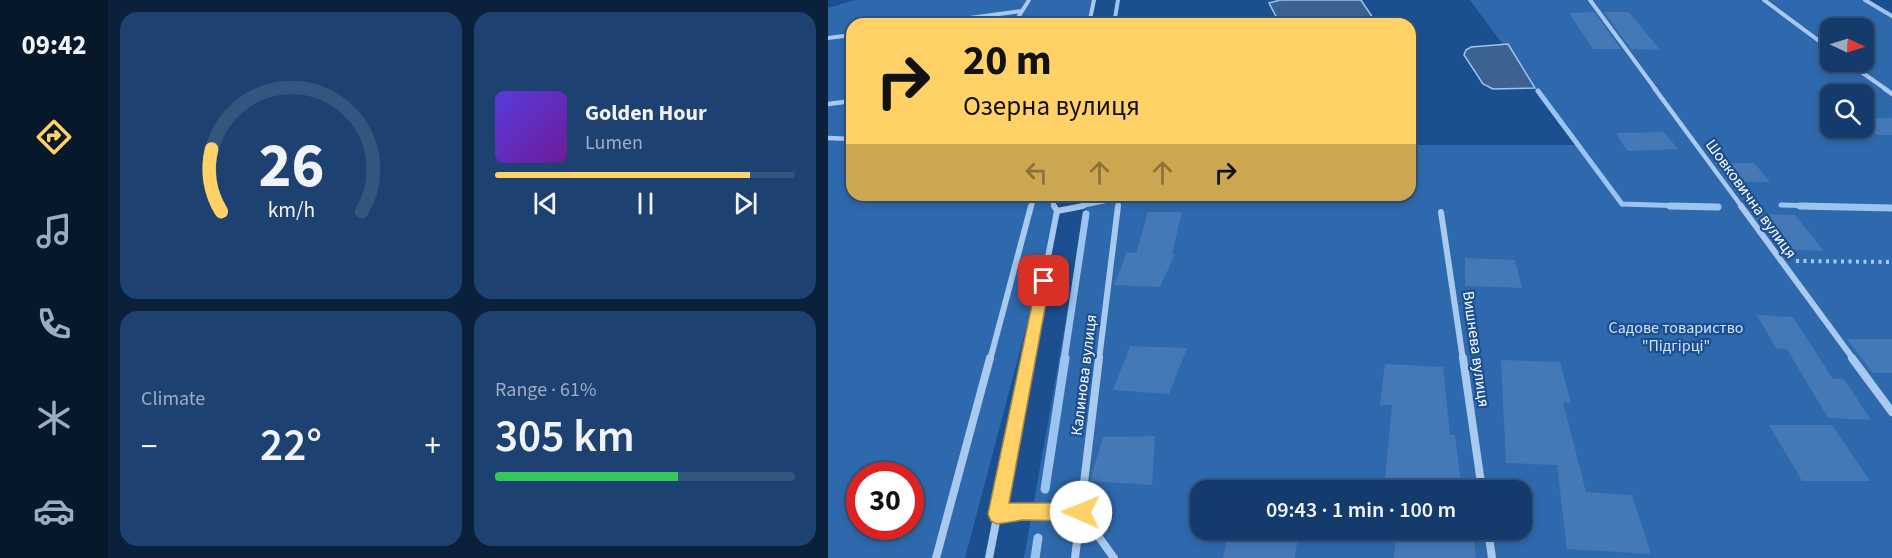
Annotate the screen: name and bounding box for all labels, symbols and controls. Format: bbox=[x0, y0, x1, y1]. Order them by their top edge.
north arrow bbox=[1820, 18, 1874, 72]
map controls bbox=[1820, 18, 1874, 138]
text: 09:42 bbox=[21, 26, 87, 65]
text: 20 m bbox=[963, 31, 1052, 91]
icon: right bbox=[864, 42, 942, 120]
button: search bbox=[1820, 84, 1874, 138]
text: Озерна вулиця bbox=[963, 87, 1140, 126]
text: Golden Hour bbox=[585, 97, 707, 129]
icon: directions bbox=[33, 116, 75, 158]
text: 26 bbox=[258, 123, 324, 212]
text: Lumen bbox=[585, 129, 643, 157]
street label: Шовковична вулиця bbox=[1700, 135, 1802, 263]
icon: left bbox=[1020, 156, 1053, 189]
icon: ahead bbox=[1083, 156, 1116, 189]
icon: ahead bbox=[1146, 156, 1179, 189]
icon: right bbox=[1209, 156, 1242, 189]
icon: previous bbox=[529, 187, 562, 220]
icon: pause bbox=[629, 187, 662, 220]
icon: next bbox=[729, 187, 762, 220]
text: km/h bbox=[267, 196, 315, 227]
icon: music bbox=[33, 210, 75, 252]
pin bbox=[1018, 255, 1069, 306]
icon: arrive bbox=[1027, 264, 1060, 297]
street label: Вишнева вулиця bbox=[1457, 290, 1495, 408]
icon: phone bbox=[33, 303, 75, 345]
street label: Калинова вулиця bbox=[1066, 313, 1102, 437]
park label: Садове товариство "Підгірці" bbox=[1609, 317, 1743, 357]
text: Range · 61% bbox=[495, 376, 596, 404]
text: Climate bbox=[141, 385, 205, 413]
icon: climate bbox=[33, 397, 75, 439]
text: 305 km bbox=[495, 405, 635, 469]
text: 22° bbox=[260, 414, 322, 478]
text: − bbox=[141, 423, 157, 470]
text: + bbox=[425, 423, 441, 470]
speed limit sign: 30 bbox=[846, 462, 924, 540]
position arrow bbox=[1049, 480, 1113, 544]
icon: car bbox=[33, 490, 75, 532]
text: 09:43 · 1 min · 100 m bbox=[1266, 494, 1456, 526]

